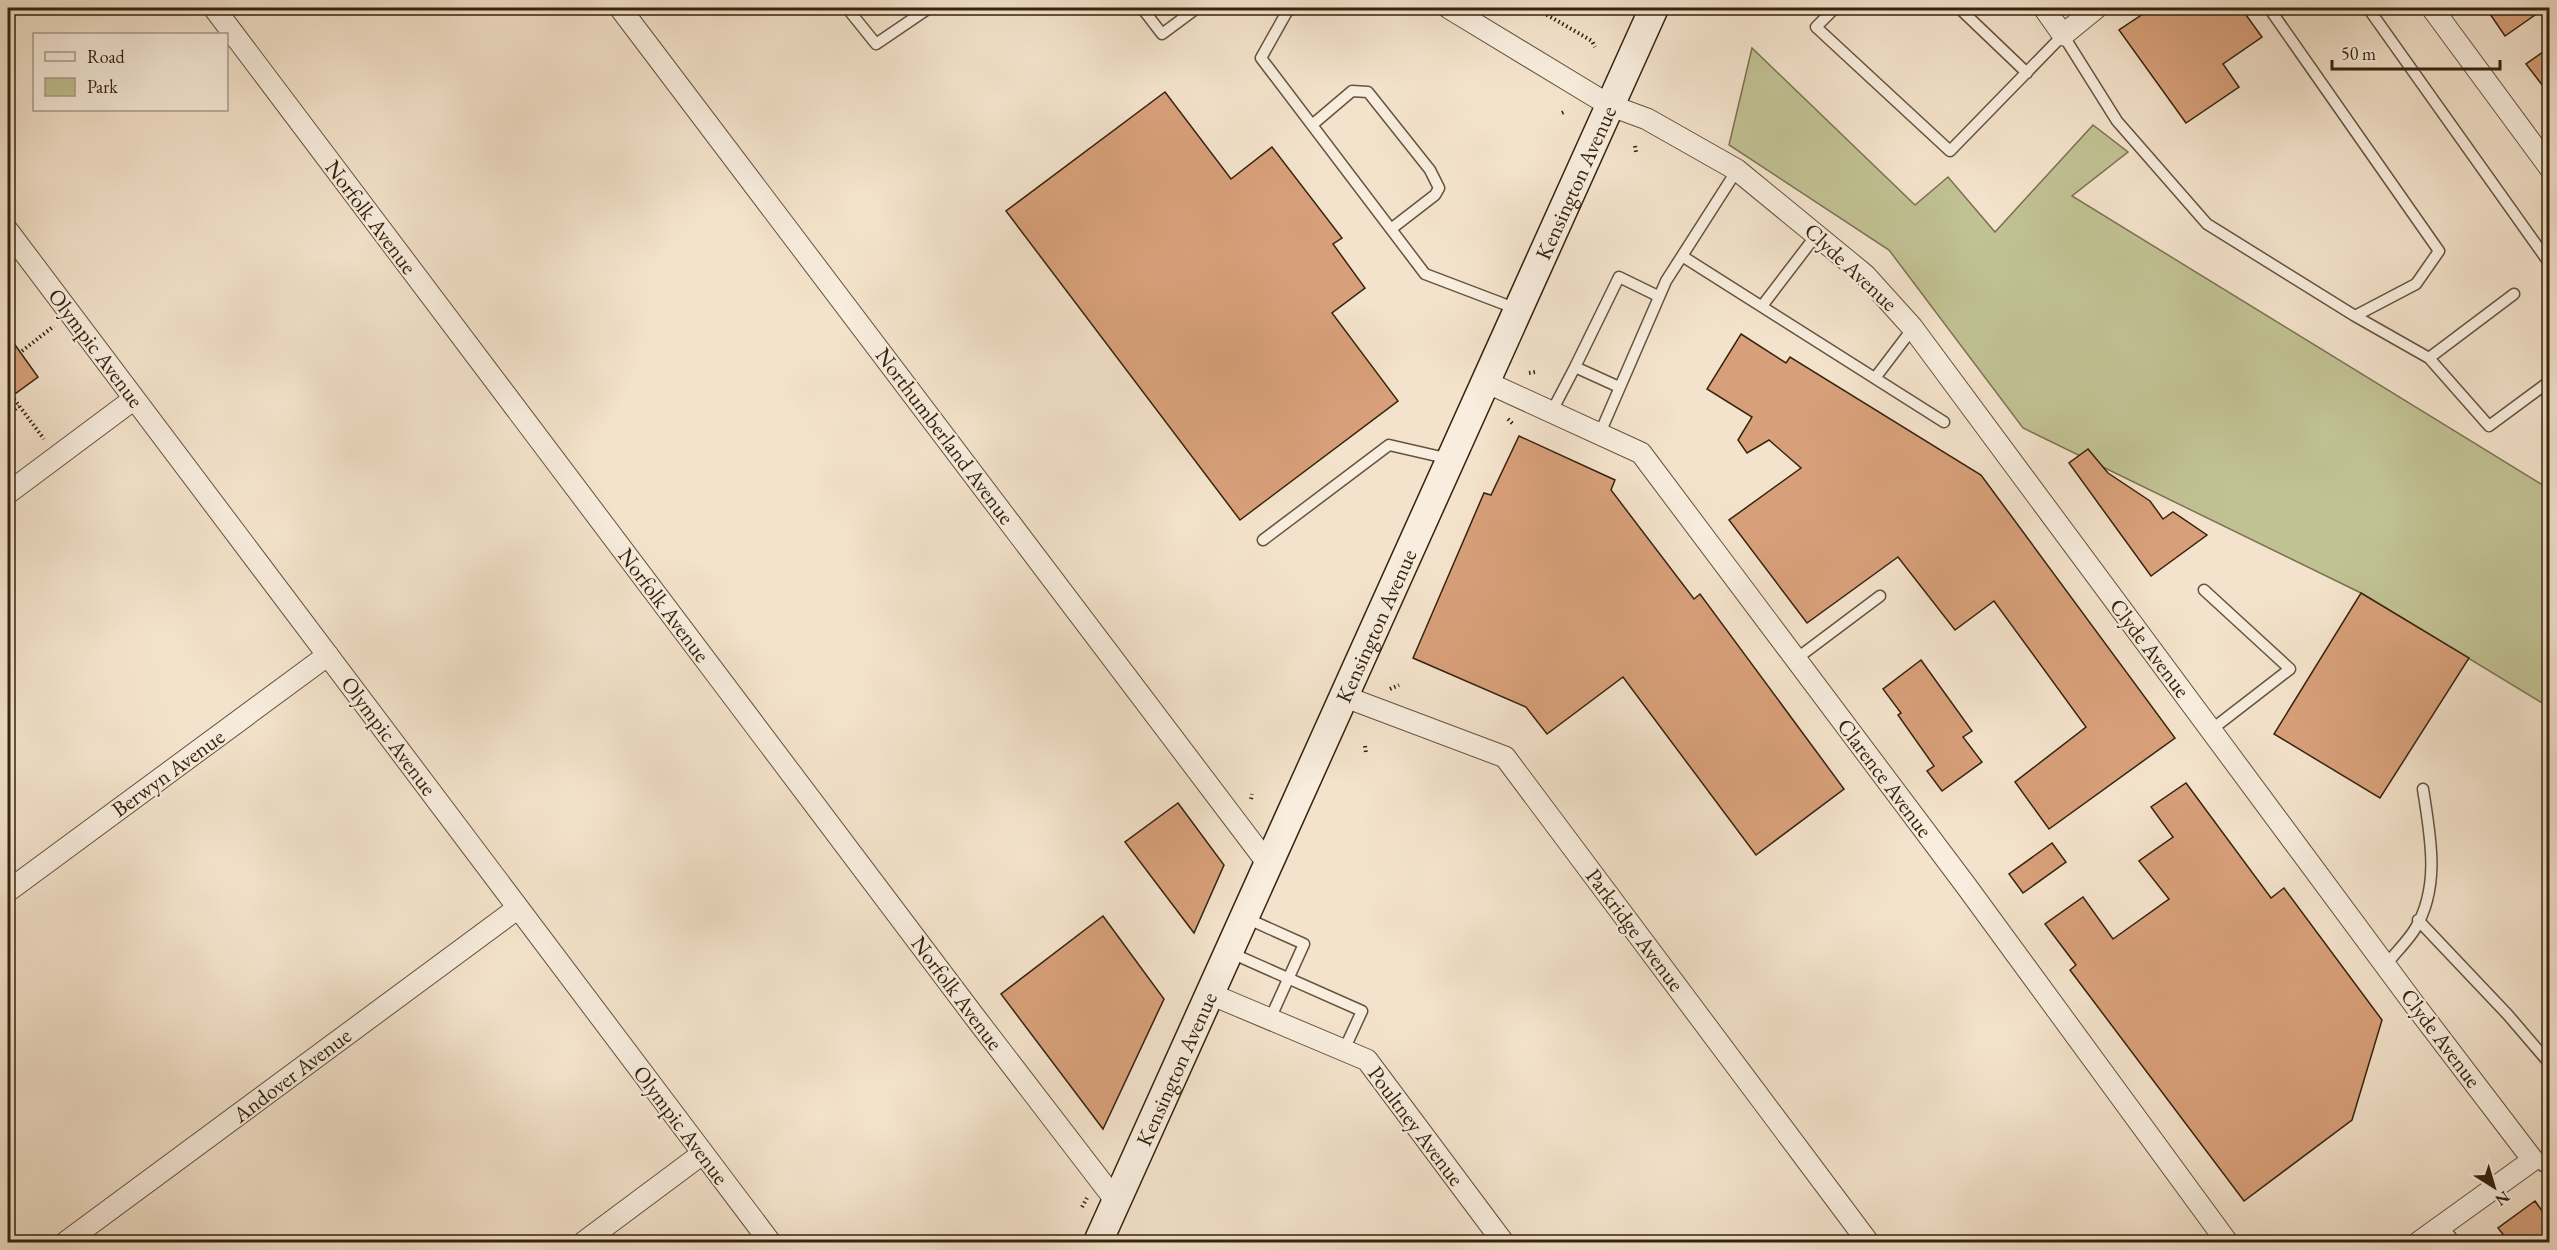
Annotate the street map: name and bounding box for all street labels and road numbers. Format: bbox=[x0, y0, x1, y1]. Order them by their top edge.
street label: Kensington Avenue bbox=[1528, 101, 1623, 264]
street label: Norfolk Avenue bbox=[319, 154, 424, 280]
street label: Clyde Avenue bbox=[1798, 216, 1904, 318]
street label: Olympic Avenue bbox=[42, 283, 151, 414]
street label: Northumberland Avenue bbox=[869, 342, 1021, 531]
street label: Norfolk Avenue bbox=[612, 542, 717, 668]
street label: Kensington Avenue bbox=[1328, 544, 1423, 707]
street label: Clyde Avenue bbox=[2103, 592, 2197, 704]
street label: Olympic Avenue bbox=[335, 671, 444, 802]
street label: Clarence Avenue bbox=[1831, 713, 1940, 844]
street label: Berwyn Avenue bbox=[106, 722, 231, 824]
street label: Parkridge Avenue bbox=[1579, 863, 1691, 998]
street label: Norfolk Avenue bbox=[905, 930, 1010, 1056]
street label: Clyde Avenue bbox=[2394, 982, 2488, 1094]
street label: Kensington Avenue bbox=[1129, 987, 1224, 1150]
street label: Andover Avenue bbox=[226, 1021, 357, 1130]
street label: Olympic Avenue bbox=[627, 1060, 736, 1191]
street label: Poultney Avenue bbox=[1361, 1060, 1471, 1192]

